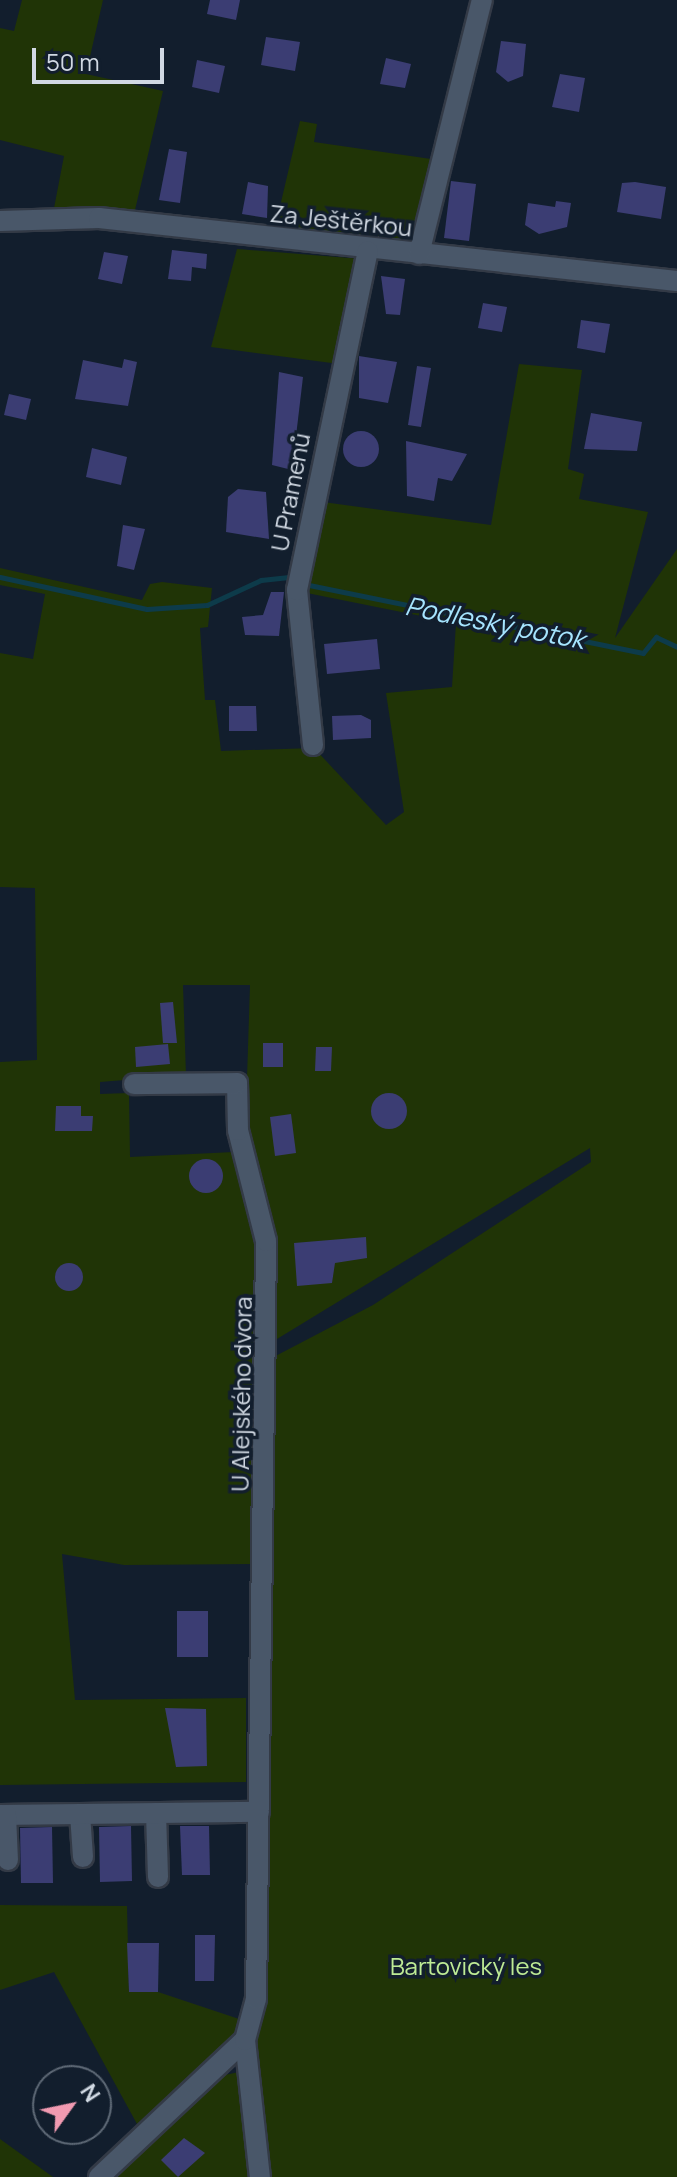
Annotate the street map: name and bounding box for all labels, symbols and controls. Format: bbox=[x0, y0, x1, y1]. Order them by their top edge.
scale bar bbox=[36, 32, 168, 82]
text: 50 m bbox=[46, 45, 100, 78]
street label: Za Ještěrkou bbox=[268, 198, 414, 242]
street label: U Pramenů bbox=[264, 430, 316, 554]
water label: Podleský potok bbox=[403, 590, 587, 656]
street label: U Alejského dvora bbox=[225, 1296, 257, 1492]
park label: Bartovický les bbox=[390, 1952, 542, 1980]
north arrow bbox=[32, 2065, 112, 2145]
text: N bbox=[74, 2078, 107, 2108]

